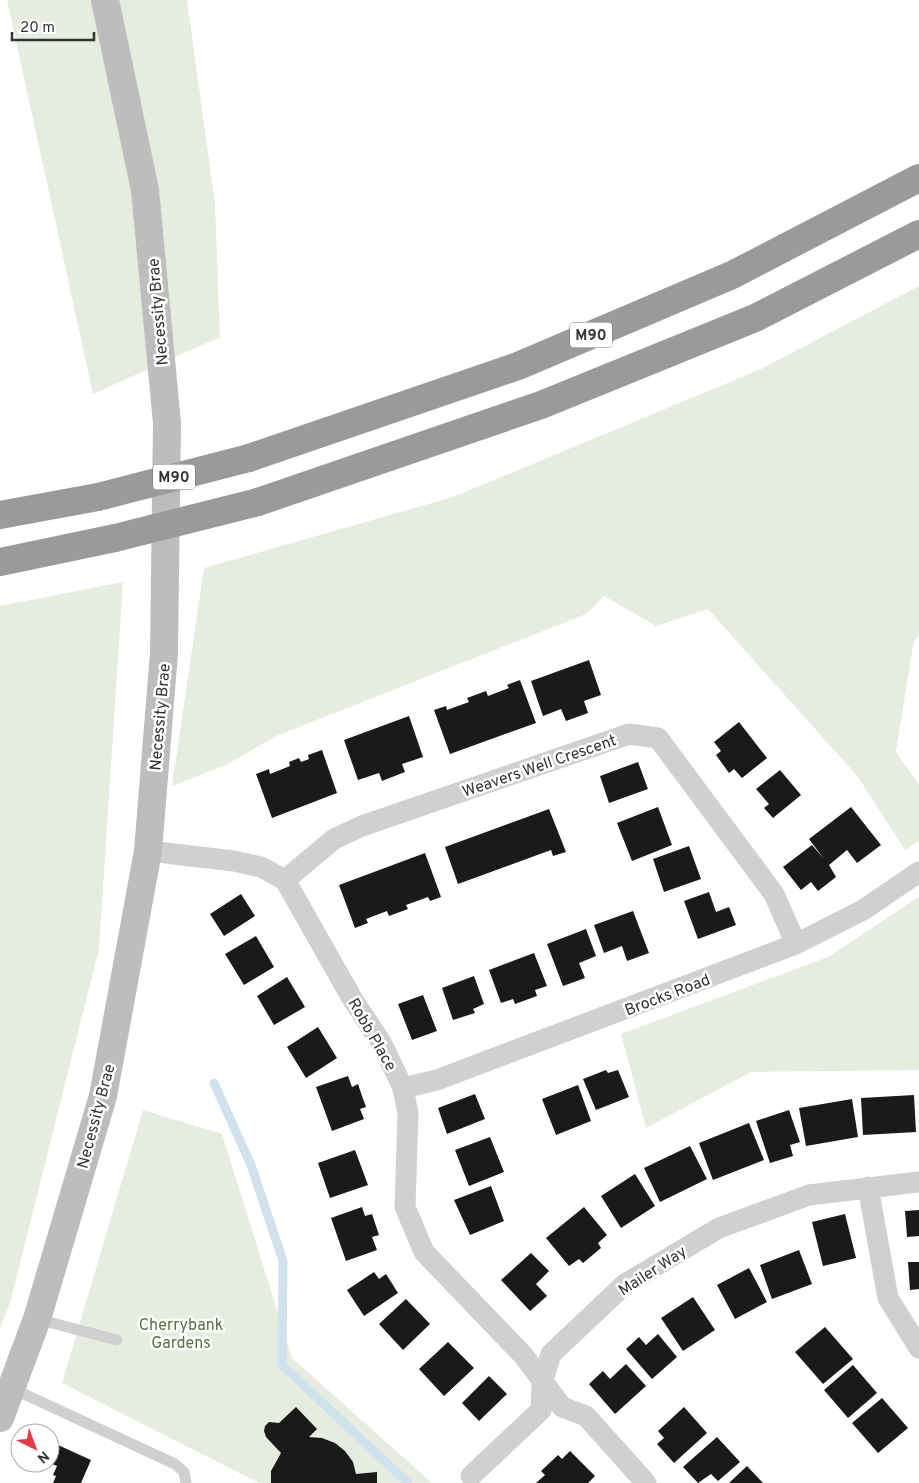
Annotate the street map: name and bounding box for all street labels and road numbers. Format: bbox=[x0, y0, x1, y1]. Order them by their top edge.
street label: Necessity Brae bbox=[144, 257, 174, 366]
road number: M90 bbox=[570, 322, 612, 348]
road number: M90 bbox=[153, 464, 195, 490]
street label: Necessity Brae bbox=[146, 663, 176, 772]
street label: Weavers Well Crescent bbox=[460, 731, 619, 803]
street label: Brocks Road bbox=[622, 970, 713, 1021]
street label: Robb Place bbox=[342, 995, 400, 1075]
street label: Necessity Brae bbox=[73, 1062, 121, 1171]
street label: Mailer Way bbox=[615, 1242, 691, 1301]

